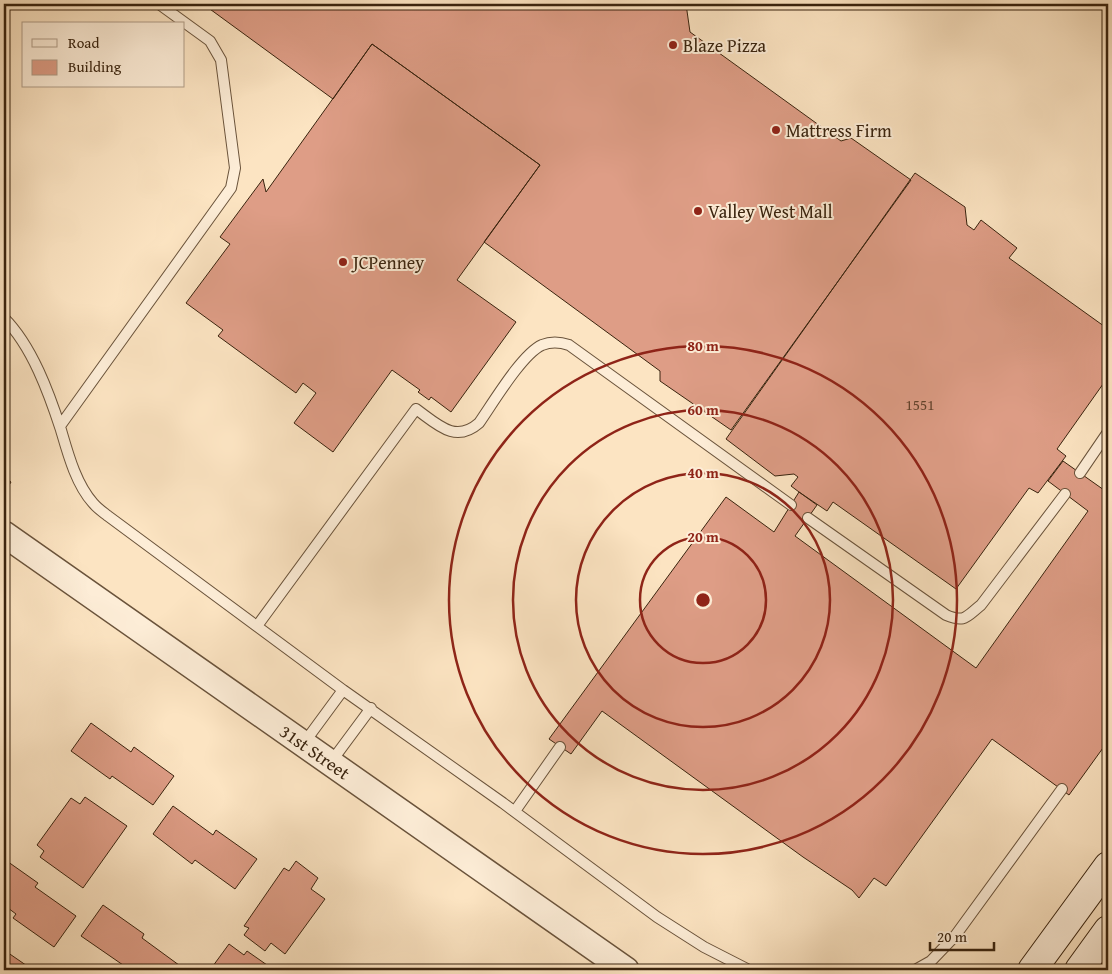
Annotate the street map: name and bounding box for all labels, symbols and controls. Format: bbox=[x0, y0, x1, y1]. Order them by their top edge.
legend bbox=[22, 22, 185, 88]
text: Road bbox=[68, 32, 99, 53]
place label: Blaze Pizza bbox=[683, 32, 767, 59]
marker: Blaze Pizza bbox=[667, 39, 679, 51]
text: Building bbox=[68, 56, 122, 77]
place label: Mattress Firm bbox=[786, 117, 892, 144]
marker: Mattress Firm bbox=[770, 124, 782, 136]
place label: Valley West Mall bbox=[708, 198, 833, 225]
marker: Valley West Mall bbox=[692, 205, 704, 217]
place label: JCPenney bbox=[351, 249, 424, 276]
marker: JCPenney bbox=[337, 256, 349, 268]
text: 80 m bbox=[687, 335, 719, 356]
house number: 1551 bbox=[906, 394, 934, 415]
text: 60 m bbox=[687, 399, 719, 420]
text: 40 m bbox=[687, 462, 719, 483]
text: 20 m bbox=[687, 526, 719, 547]
centre of rings bbox=[694, 591, 712, 609]
street label: 31st Street bbox=[274, 718, 356, 786]
scale bar bbox=[930, 919, 993, 951]
text: 20 m bbox=[937, 926, 968, 947]

